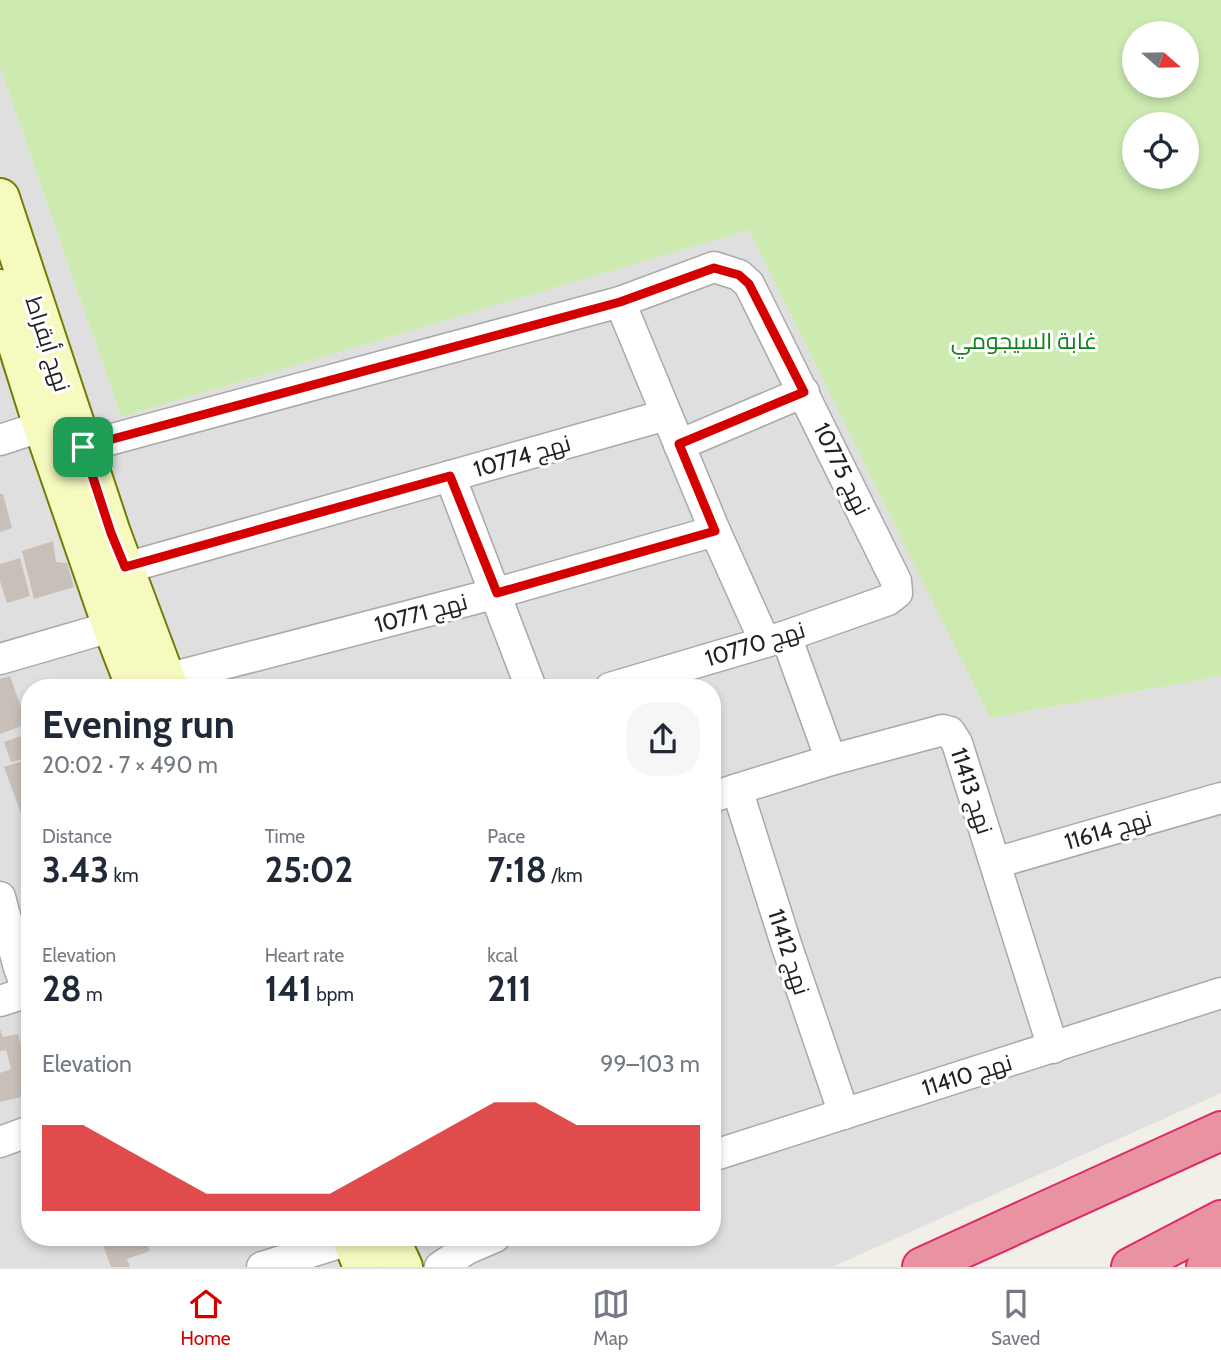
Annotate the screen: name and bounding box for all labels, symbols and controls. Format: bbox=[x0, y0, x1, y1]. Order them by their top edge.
north arrow bbox=[1122, 21, 1199, 98]
map controls bbox=[1122, 21, 1199, 189]
button: locate bbox=[1122, 112, 1199, 189]
street label: نهج أبقراط bbox=[18, 292, 78, 396]
park label: غابة السيجومي bbox=[951, 327, 1097, 359]
pin bbox=[53, 417, 113, 477]
street label: نهج 10775 bbox=[806, 418, 876, 521]
icon: arrive bbox=[64, 428, 102, 466]
street label: نهج 10774 bbox=[470, 429, 574, 485]
street label: نهج 10771 bbox=[372, 587, 471, 641]
street label: نهج 10770 bbox=[702, 616, 809, 674]
text: Evening run bbox=[42, 701, 235, 748]
button: share bbox=[626, 702, 700, 776]
street label: نهج 11413 bbox=[943, 744, 999, 838]
text: 20:02 · 7 × 490 m bbox=[42, 751, 218, 779]
street label: نهج 11614 bbox=[1061, 804, 1155, 858]
text: Distance bbox=[42, 825, 112, 848]
text: Time bbox=[265, 825, 305, 848]
text: Pace bbox=[487, 825, 525, 848]
text: 3.43 bbox=[42, 848, 109, 891]
text: 25:02 bbox=[265, 848, 353, 891]
text: 7:18 bbox=[487, 848, 547, 891]
text: km bbox=[109, 864, 139, 887]
text: /km bbox=[547, 864, 583, 887]
street label: نهج 11412 bbox=[760, 905, 816, 999]
text: Elevation bbox=[42, 944, 116, 967]
text: Heart rate bbox=[265, 944, 344, 967]
text: kcal bbox=[487, 944, 518, 967]
text: 28 bbox=[42, 967, 82, 1010]
text: 141 bbox=[265, 967, 312, 1010]
text: 211 bbox=[487, 967, 532, 1010]
text: m bbox=[82, 983, 103, 1006]
text: bpm bbox=[312, 983, 354, 1006]
street label: نهج 11410 bbox=[919, 1048, 1016, 1104]
text: Elevation bbox=[42, 1050, 132, 1078]
text: 99–103 m bbox=[600, 1050, 700, 1078]
tab: Home bbox=[181, 1285, 231, 1350]
tab: Map bbox=[592, 1285, 630, 1350]
tab: Saved bbox=[991, 1285, 1040, 1350]

